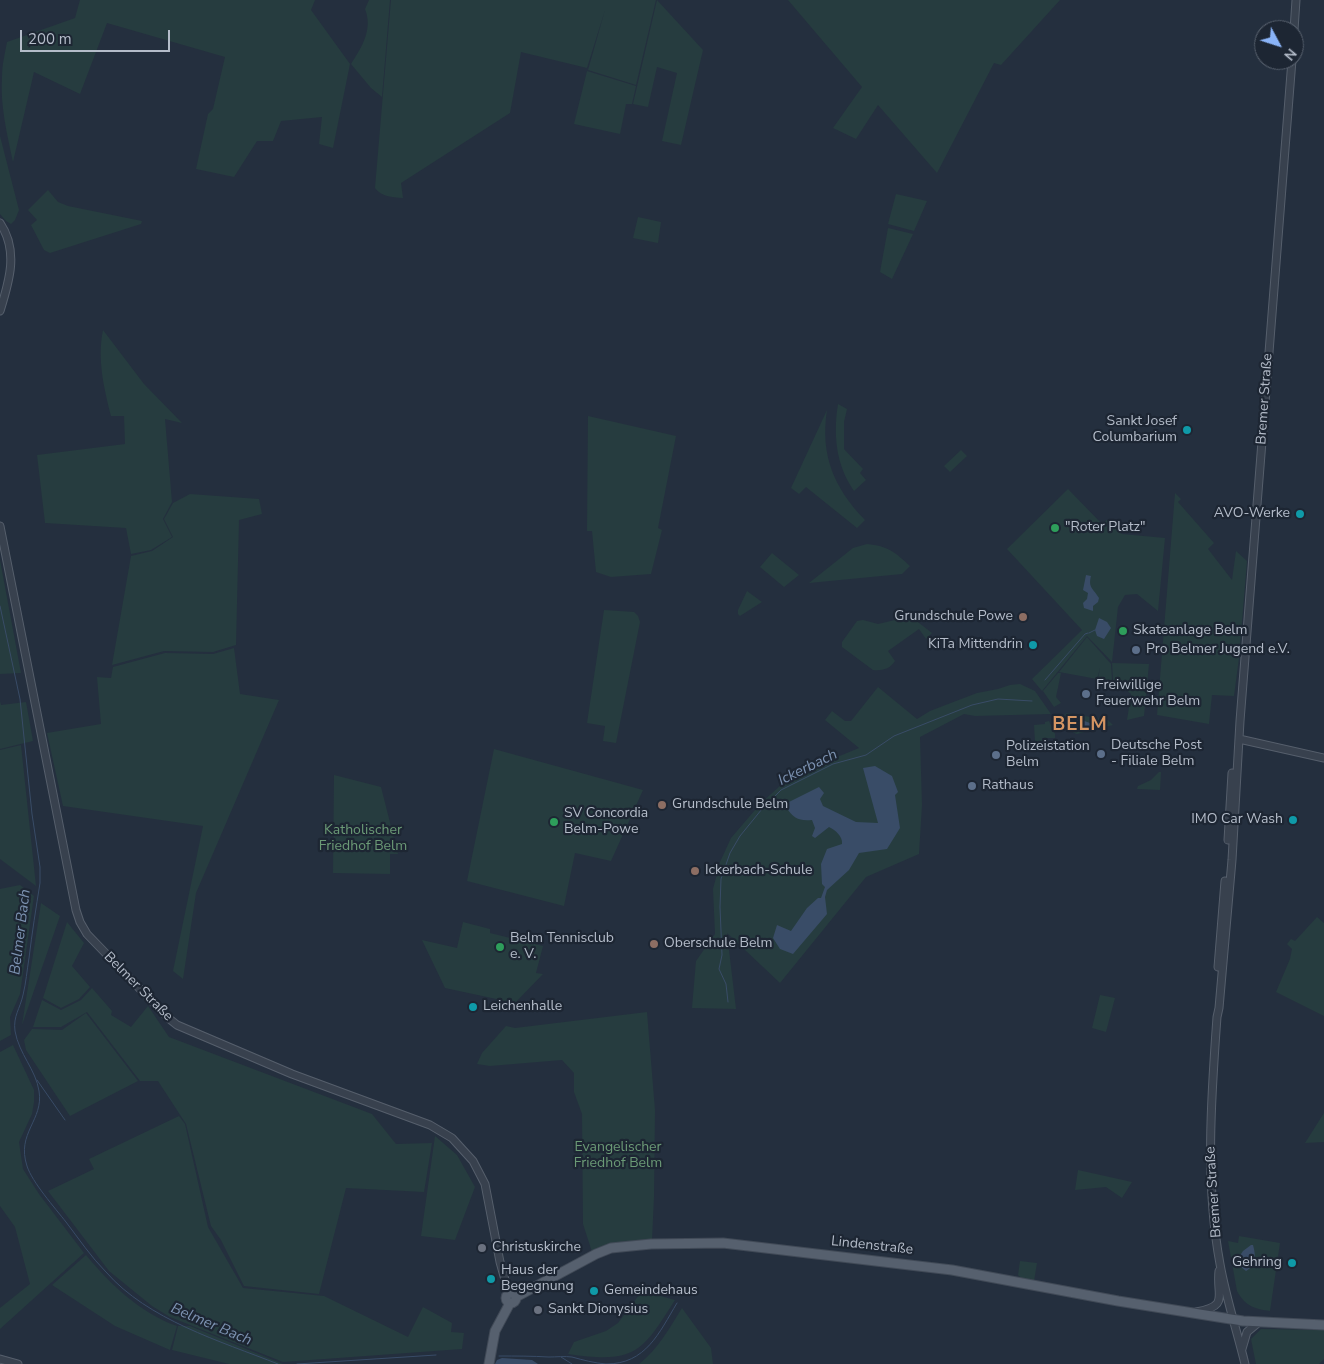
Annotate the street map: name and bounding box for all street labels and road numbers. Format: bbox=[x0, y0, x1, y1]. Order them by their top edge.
street label: Bremer Straße bbox=[1253, 353, 1277, 445]
street label: Belmer Straße bbox=[100, 949, 176, 1025]
street label: Bremer Straße bbox=[1202, 1146, 1226, 1238]
street label: Lindenstraße bbox=[830, 1233, 914, 1259]

